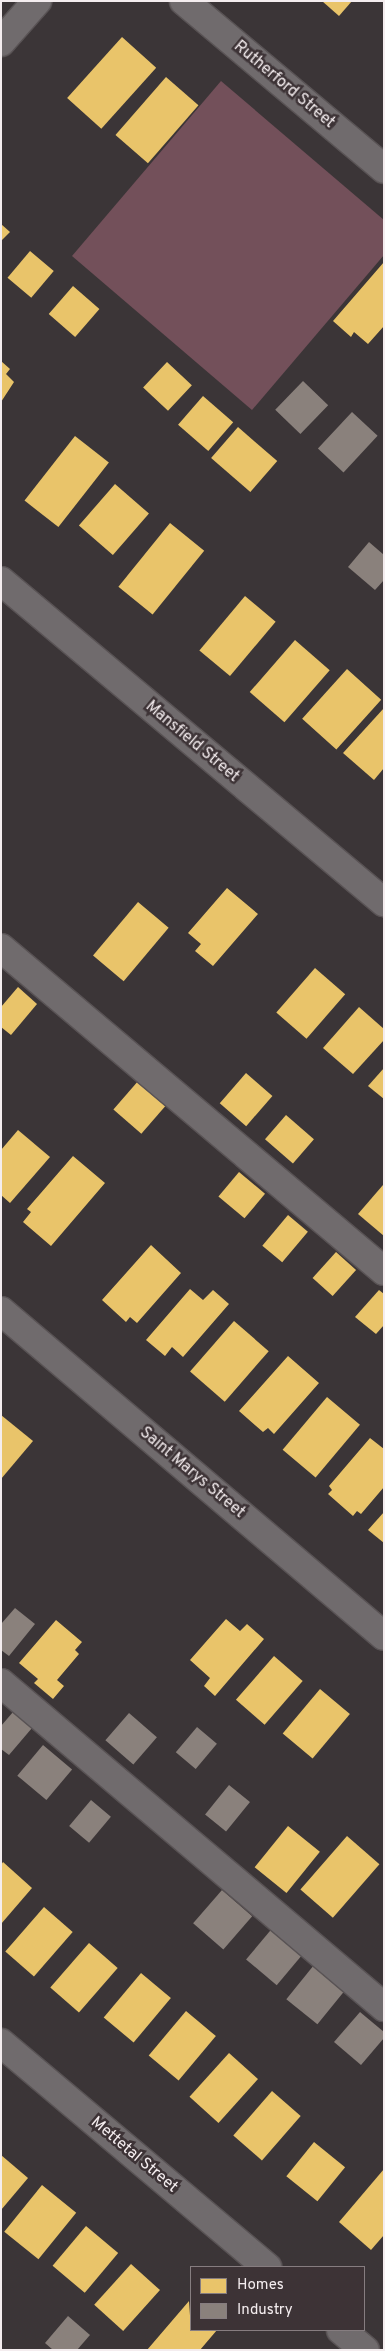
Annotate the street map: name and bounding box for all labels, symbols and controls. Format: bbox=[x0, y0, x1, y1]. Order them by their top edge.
street label: Rutherford Street bbox=[230, 37, 338, 133]
street label: Mansfield Street bbox=[141, 697, 243, 787]
street label: Saint Marys Street bbox=[135, 1423, 249, 1523]
street label: Mettetal Street bbox=[87, 2113, 181, 2197]
legend bbox=[190, 2266, 365, 2331]
text: Homes bbox=[237, 2276, 284, 2295]
text: Industry bbox=[237, 2301, 293, 2320]

